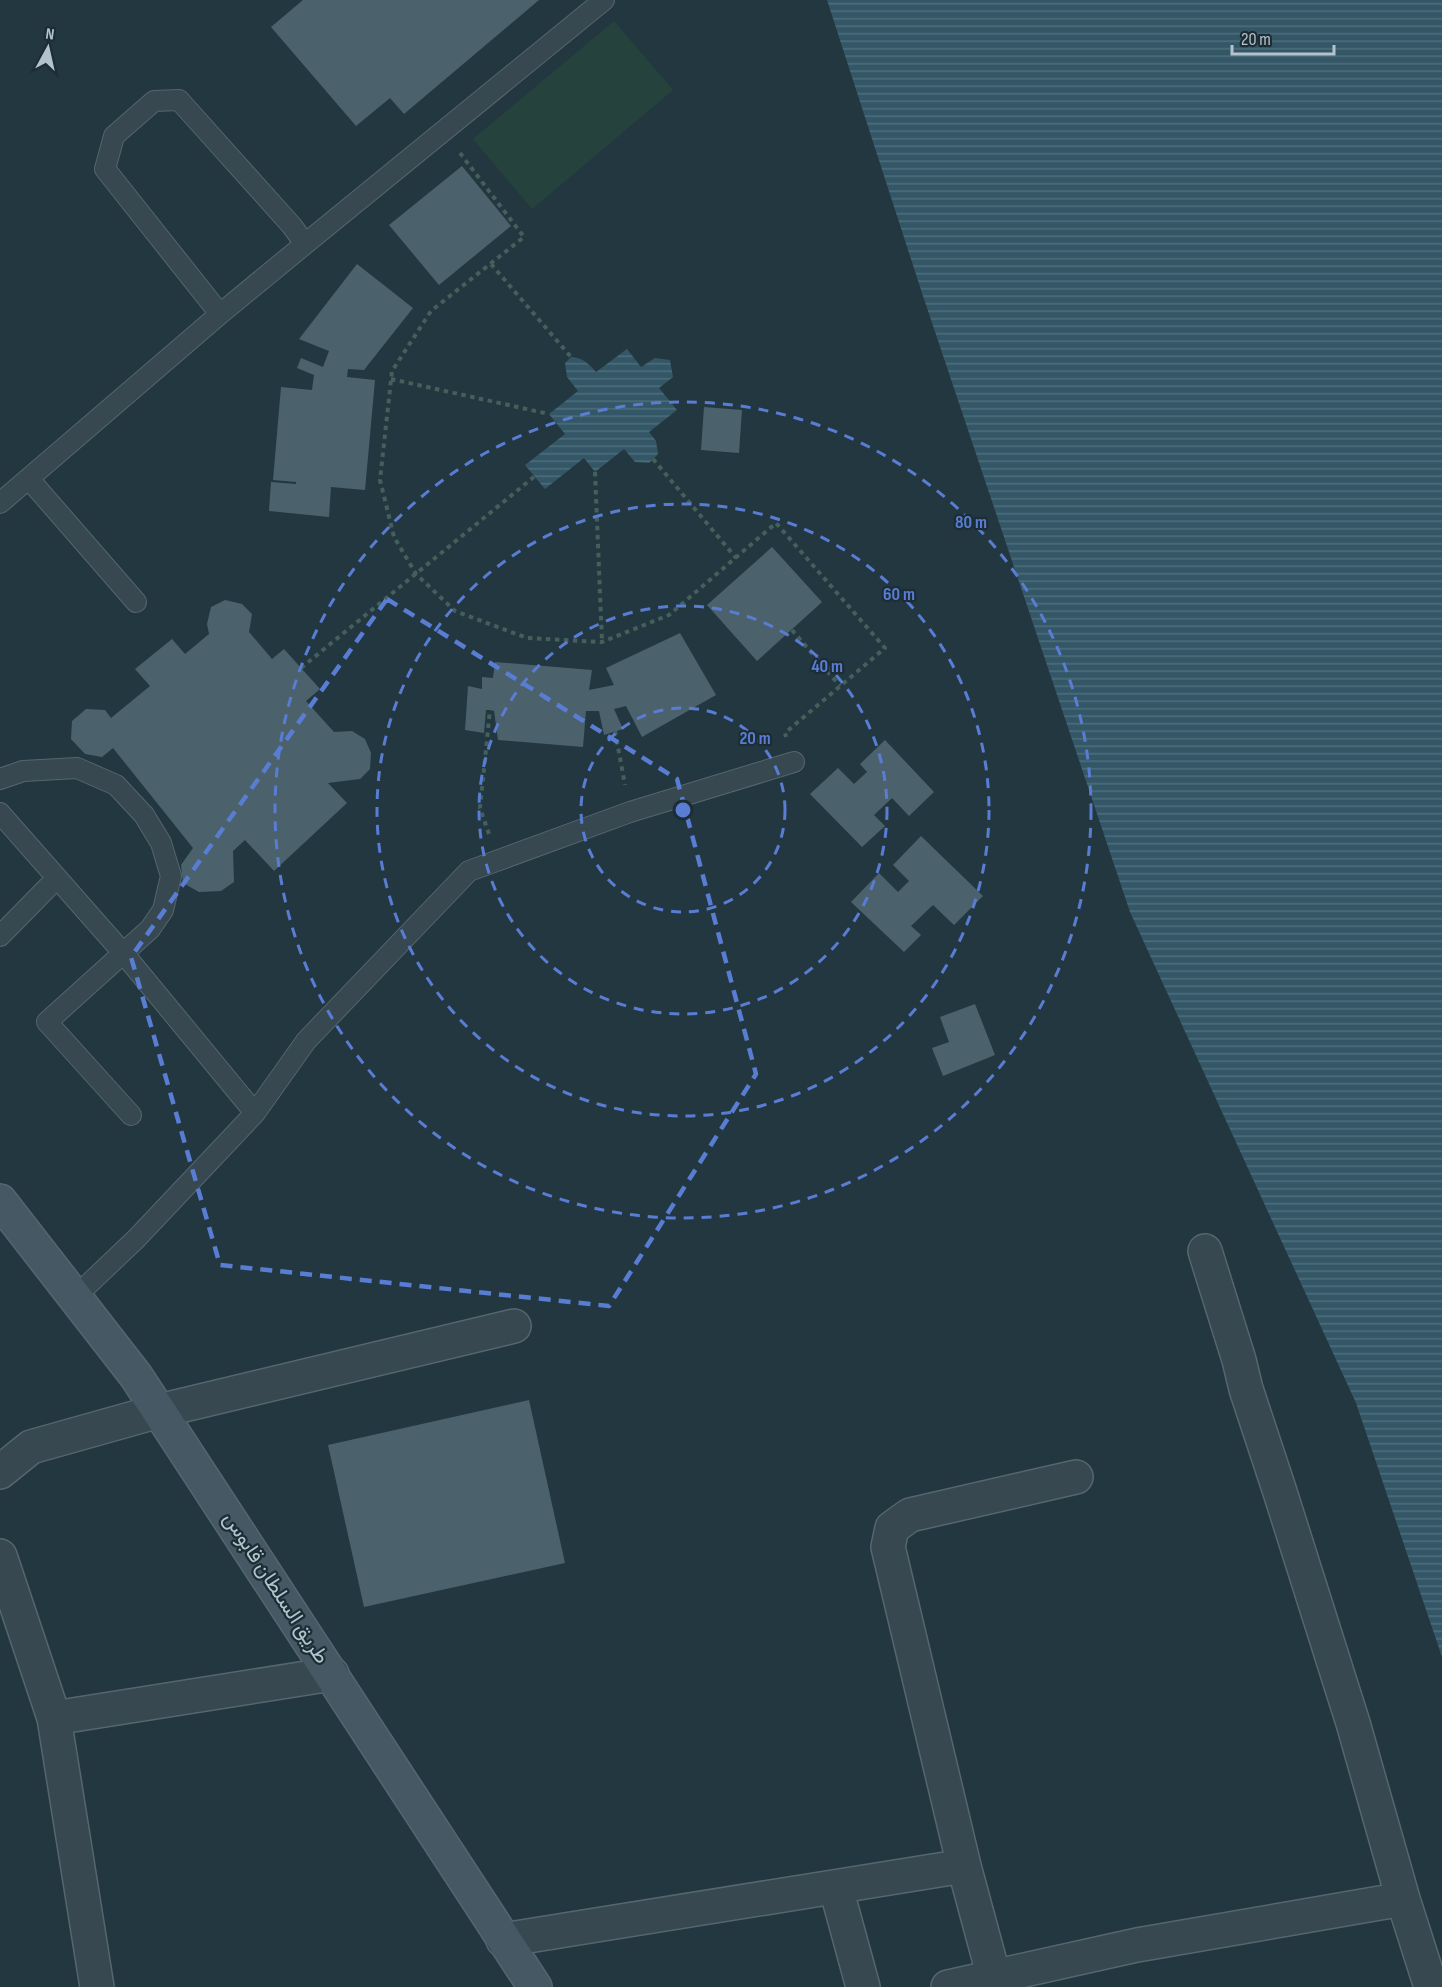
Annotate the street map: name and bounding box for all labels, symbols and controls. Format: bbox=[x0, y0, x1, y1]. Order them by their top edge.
north arrow bbox=[18, 18, 78, 78]
scale bar bbox=[1232, 18, 1334, 56]
text: N bbox=[44, 25, 55, 45]
text: 20 m bbox=[1241, 29, 1271, 50]
text: 80 m bbox=[955, 512, 987, 533]
text: 60 m bbox=[883, 584, 915, 605]
text: 40 m bbox=[811, 656, 843, 677]
text: 20 m bbox=[739, 728, 771, 749]
centre of rings bbox=[673, 800, 693, 820]
street label: طريق السلطان قابوس bbox=[218, 1507, 334, 1669]

